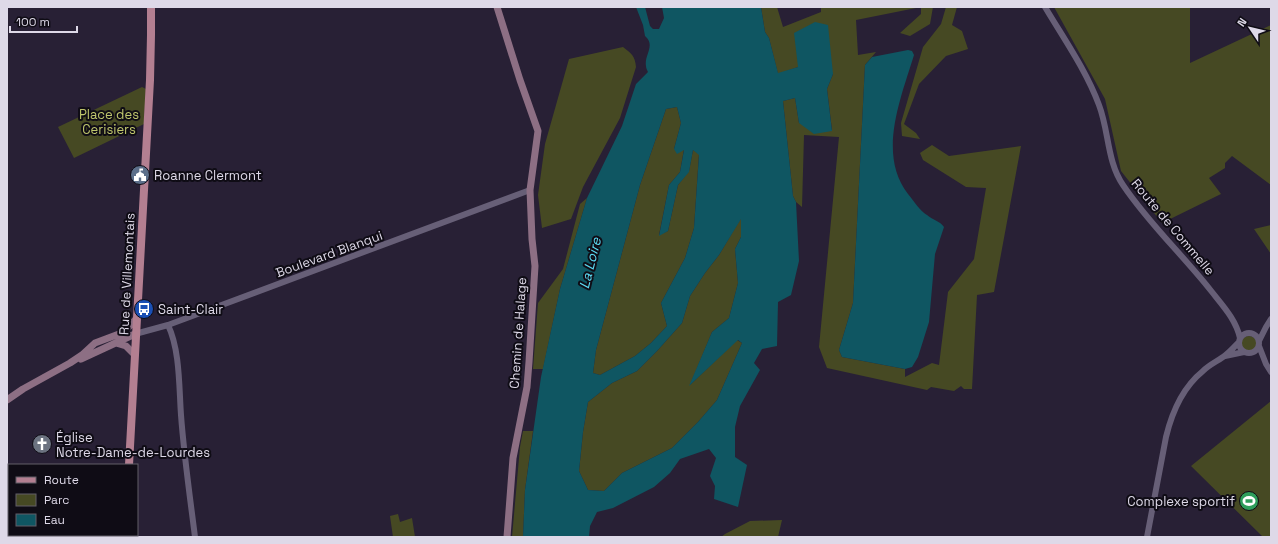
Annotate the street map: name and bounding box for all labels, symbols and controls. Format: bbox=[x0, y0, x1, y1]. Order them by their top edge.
scale bar bbox=[10, 8, 77, 34]
north arrow bbox=[1230, 8, 1270, 48]
text: 100 m bbox=[16, 14, 50, 30]
text: N bbox=[1234, 15, 1250, 29]
park label: Place des Cerisiers bbox=[79, 106, 139, 138]
public building icon: Roanne Clermont bbox=[129, 164, 151, 186]
place label: Roanne Clermont bbox=[154, 167, 262, 184]
street label: Route de Commelle bbox=[1128, 175, 1218, 279]
street label: Rue de Villemontais bbox=[115, 212, 139, 335]
street label: Boulevard Blanqui bbox=[273, 227, 385, 281]
water label: La Loire bbox=[575, 235, 605, 291]
street label: Chemin de Halage bbox=[506, 277, 530, 389]
bus stop icon: Saint-Clair bbox=[133, 298, 155, 320]
place label: Saint-Clair bbox=[158, 301, 223, 318]
place label: Église Notre-Dame-de-Lourdes bbox=[56, 429, 210, 461]
church icon: Église Notre-Dame-de-Lourdes bbox=[31, 433, 53, 455]
legend bbox=[8, 464, 138, 536]
text: Route bbox=[44, 472, 79, 488]
sports icon: Complexe sportif bbox=[1238, 490, 1260, 512]
text: Parc bbox=[44, 492, 69, 508]
place label: Complexe sportif bbox=[1127, 493, 1235, 510]
text: Eau bbox=[44, 512, 65, 528]

